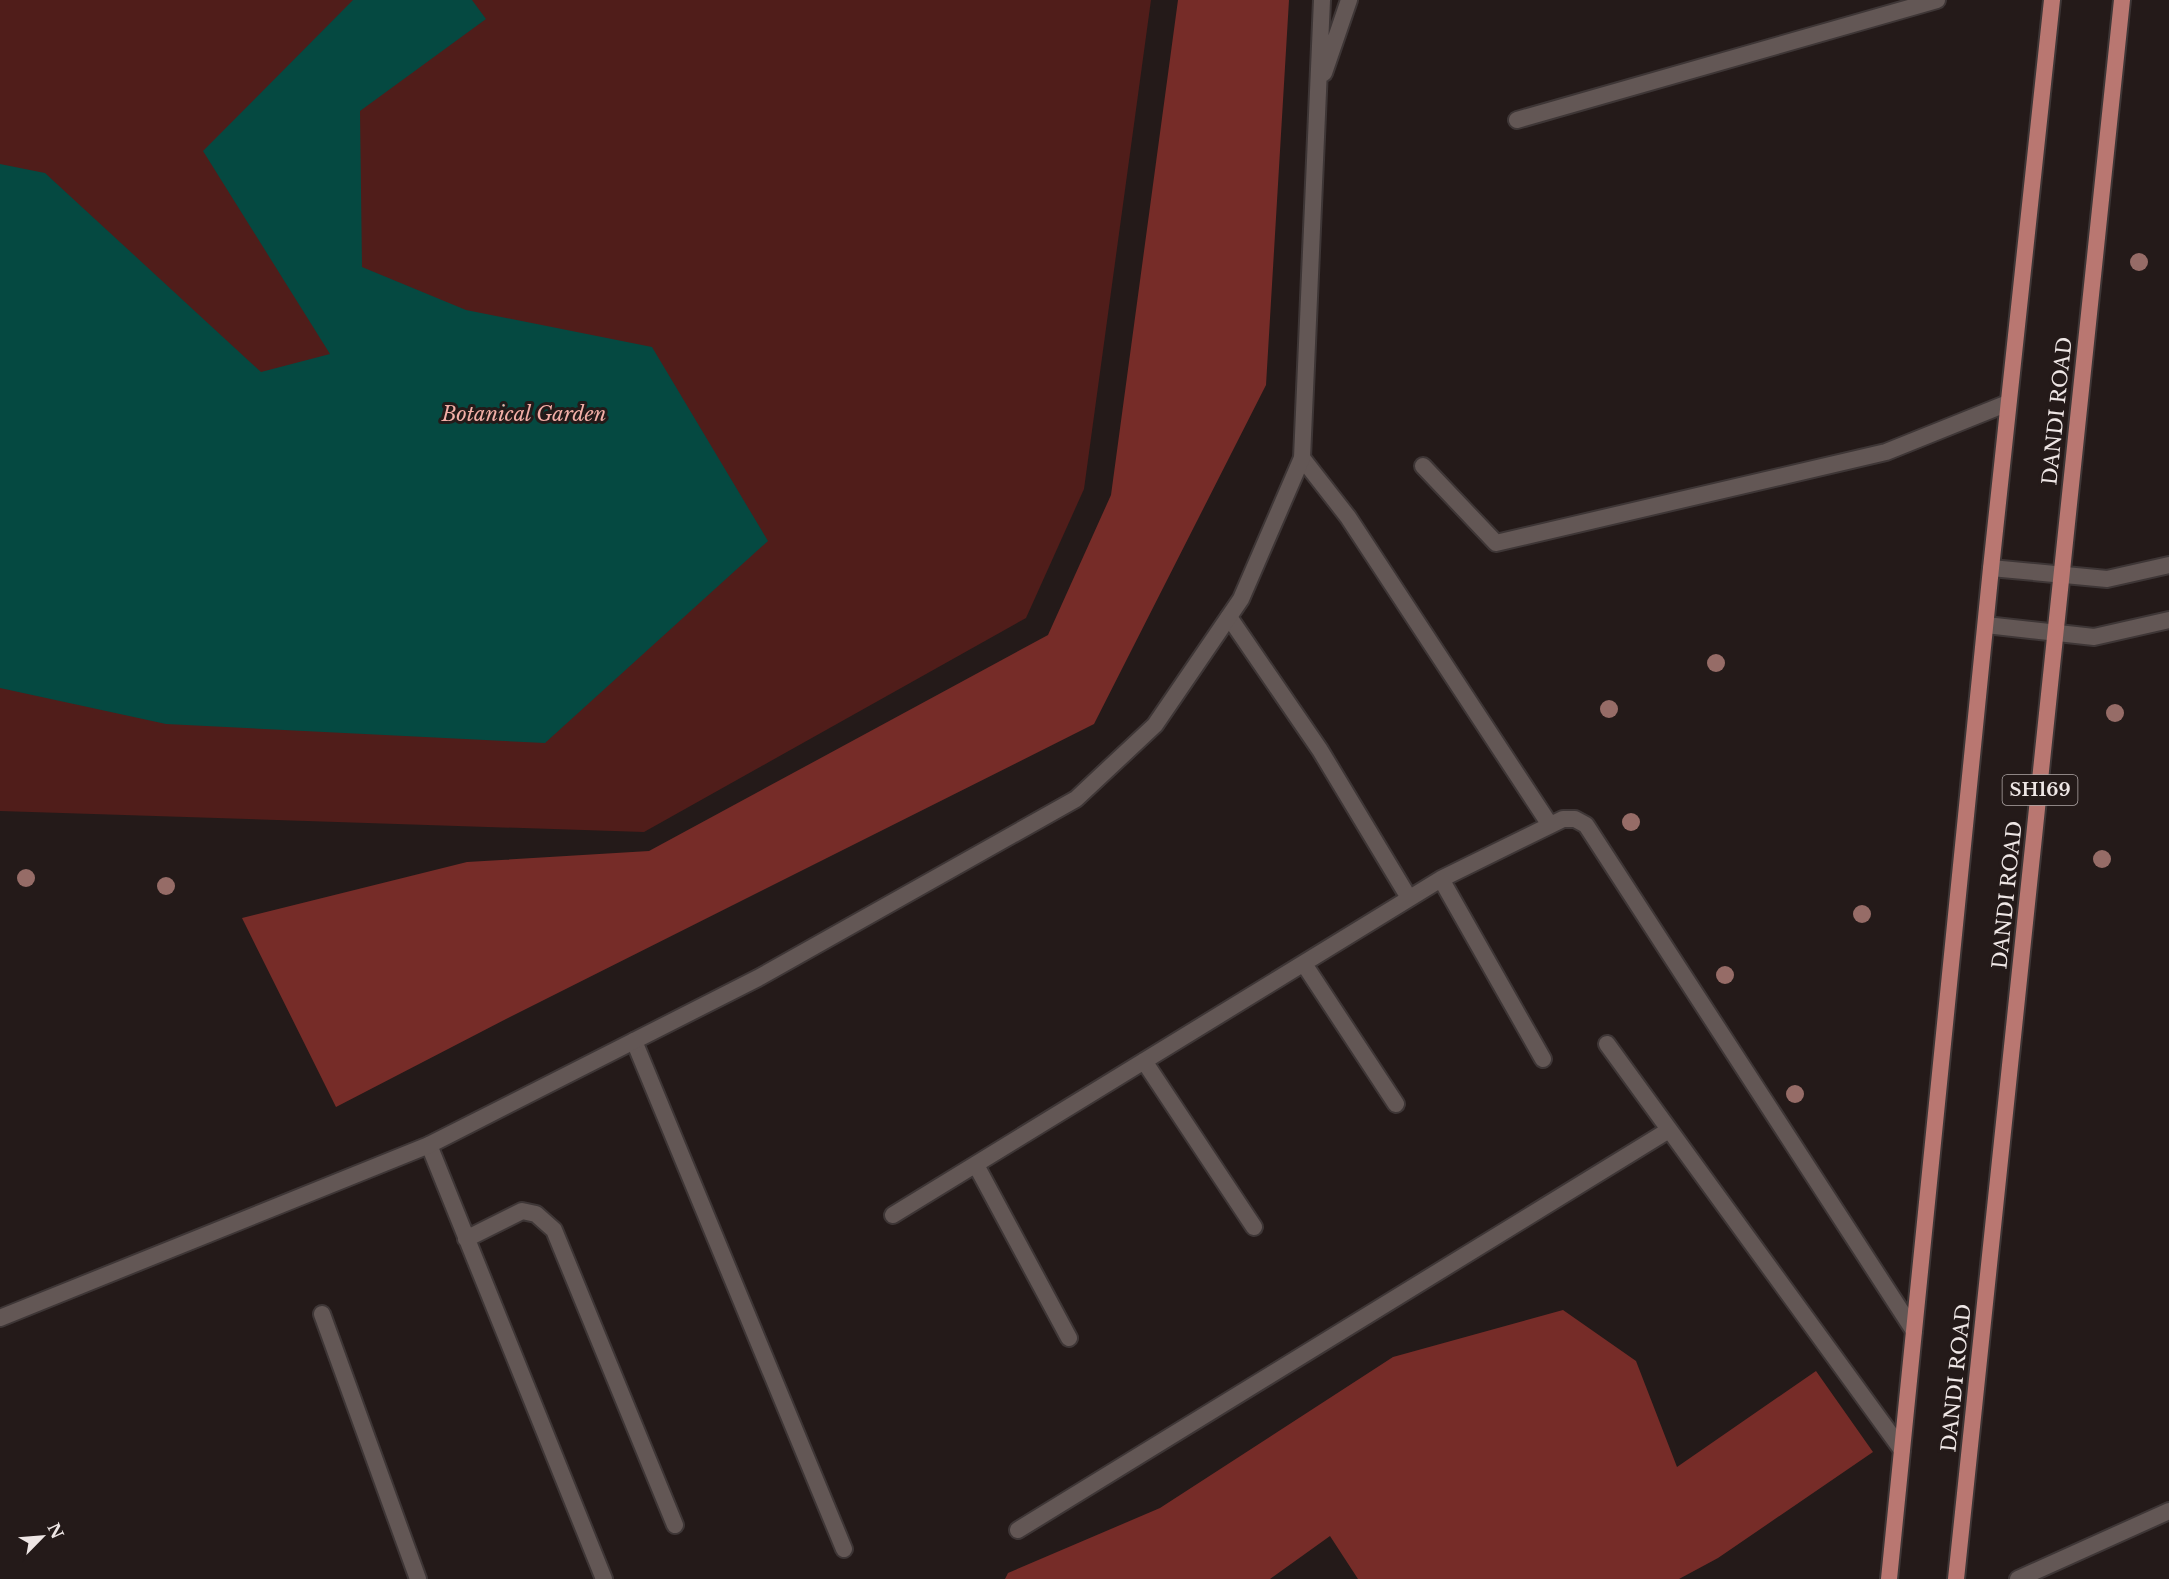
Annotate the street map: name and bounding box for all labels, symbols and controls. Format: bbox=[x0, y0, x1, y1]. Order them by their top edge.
street label: DANDI ROAD bbox=[2037, 336, 2077, 486]
park label: Botanical Garden bbox=[441, 402, 606, 426]
road number: SH169 bbox=[2002, 775, 2078, 805]
street label: DANDI ROAD bbox=[1987, 820, 2027, 970]
street label: DANDI ROAD bbox=[1936, 1303, 1976, 1453]
north arrow bbox=[12, 1507, 72, 1567]
text: N bbox=[43, 1520, 68, 1542]

